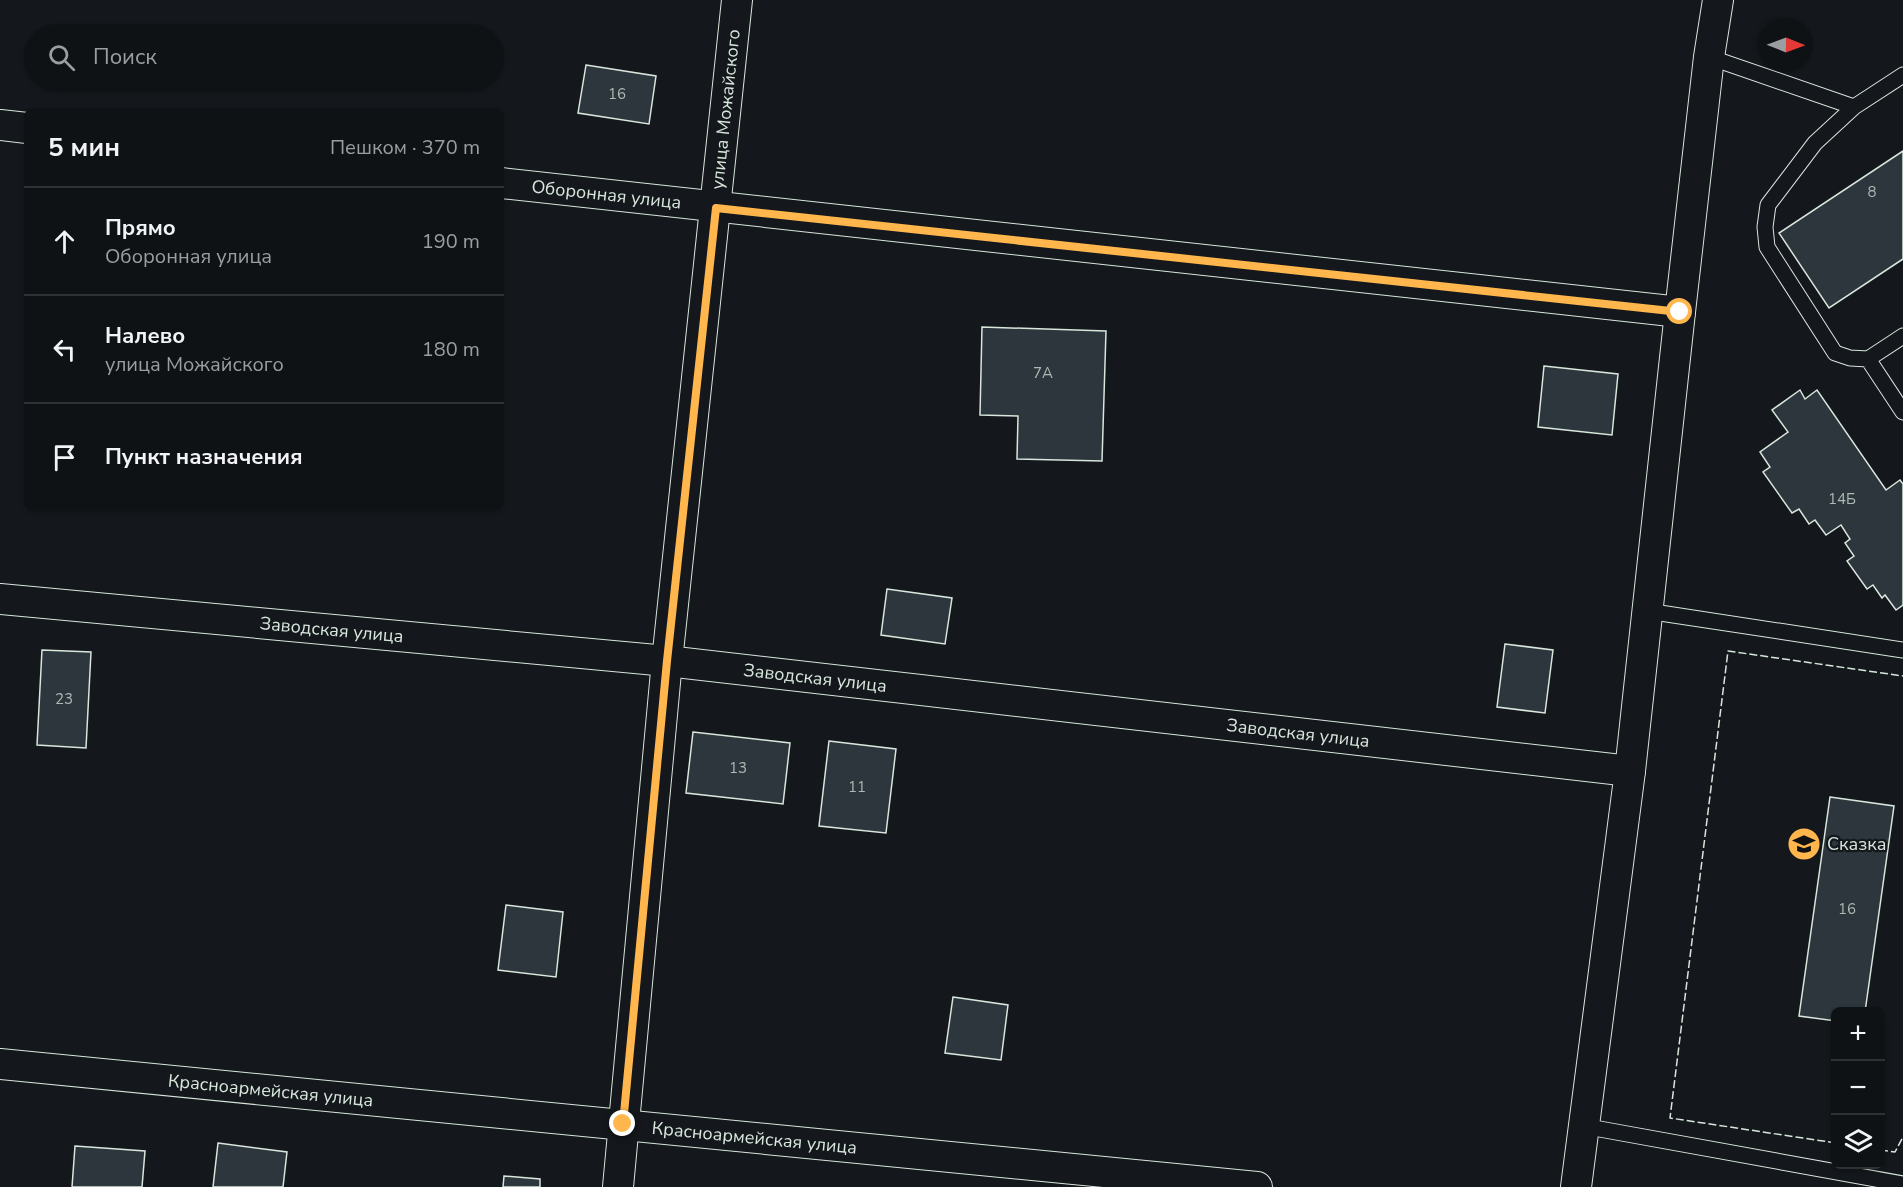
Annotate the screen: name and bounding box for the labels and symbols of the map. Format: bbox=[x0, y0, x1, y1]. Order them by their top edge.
north arrow bbox=[1759, 18, 1813, 72]
street label: улица Можайского bbox=[705, 28, 746, 191]
house number: 16 bbox=[608, 84, 626, 104]
street label: Оборонная улица bbox=[530, 174, 683, 215]
house number: 8 bbox=[1867, 182, 1877, 202]
route start bbox=[1666, 298, 1692, 324]
house number: 7А bbox=[1033, 363, 1053, 383]
house number: 14Б bbox=[1828, 489, 1856, 509]
street label: Заводская улица bbox=[259, 611, 404, 648]
street label: Заводская улица bbox=[742, 658, 888, 698]
house number: 23 bbox=[55, 689, 73, 709]
street label: Заводская улица bbox=[1225, 713, 1371, 753]
house number: 13 bbox=[729, 758, 747, 778]
house number: 11 bbox=[848, 777, 866, 797]
school or university icon: Сказка bbox=[1786, 826, 1822, 862]
place label: Сказка bbox=[1827, 832, 1886, 856]
house number: 16 bbox=[1838, 899, 1856, 919]
street label: Красноармейская улица bbox=[167, 1069, 374, 1112]
route end bbox=[609, 1110, 635, 1136]
street label: Красноармейская улица bbox=[651, 1116, 858, 1160]

